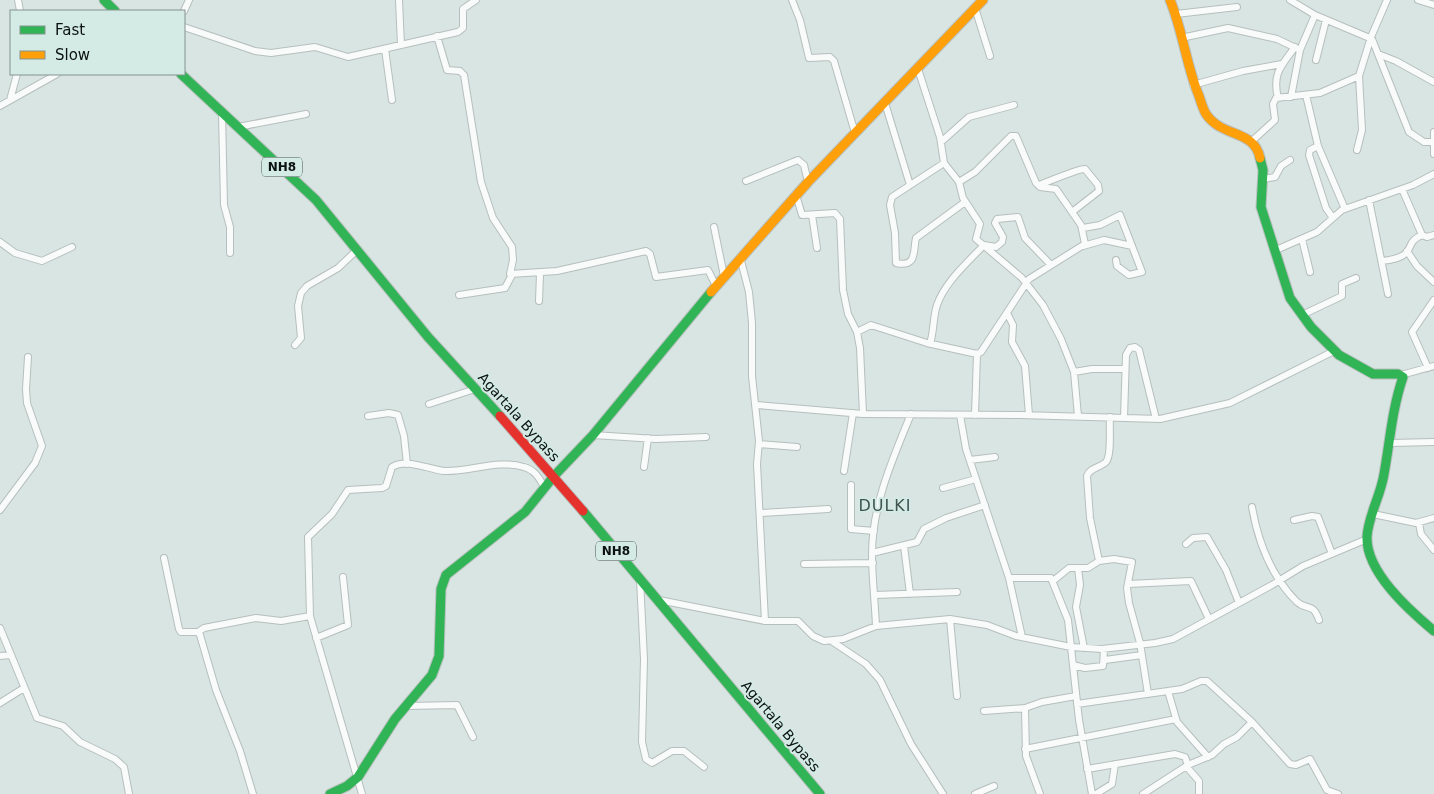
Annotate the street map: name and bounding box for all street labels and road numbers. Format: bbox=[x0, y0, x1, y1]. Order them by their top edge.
road number: NH8 bbox=[262, 158, 302, 176]
street label: Agartala Bypass bbox=[475, 369, 563, 465]
road number: NH8 bbox=[596, 542, 636, 560]
street label: Agartala Bypass bbox=[738, 677, 824, 775]

